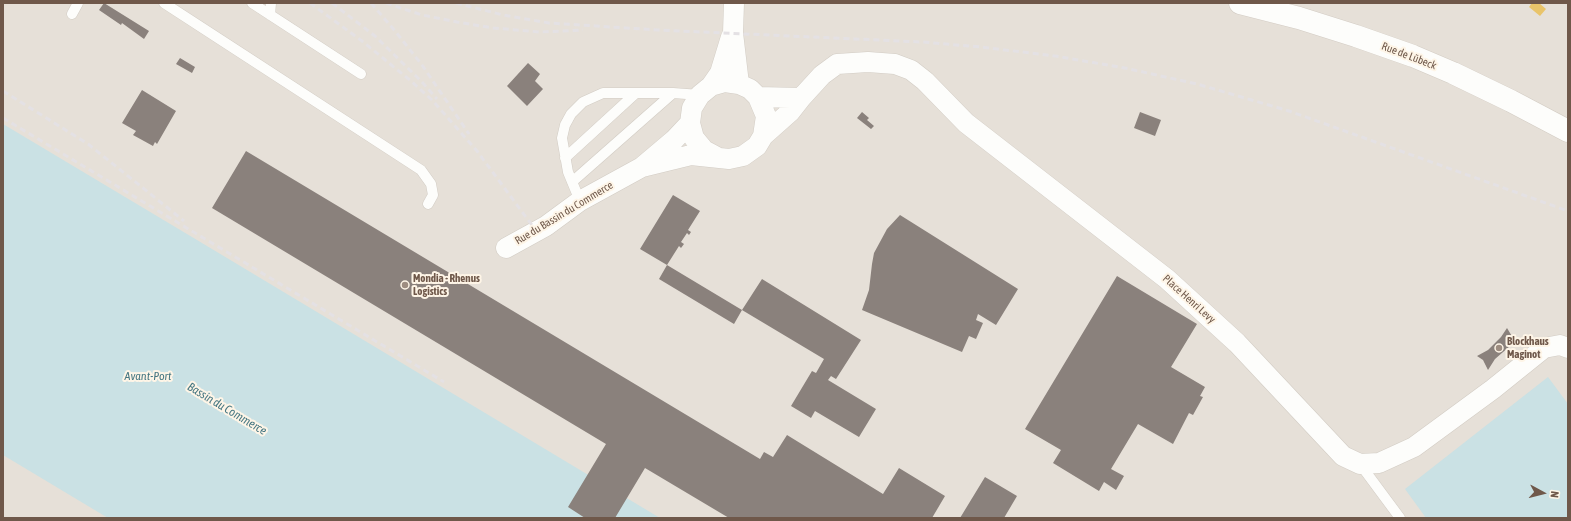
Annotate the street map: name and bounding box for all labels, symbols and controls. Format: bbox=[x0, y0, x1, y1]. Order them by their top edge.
street label: Rue de Lübeck bbox=[1380, 40, 1438, 72]
street label: Rue du Bassin du Commerce bbox=[513, 178, 615, 248]
place label: Mondia - Rhenus Logistics bbox=[413, 272, 480, 298]
street label: Place Henri Levy bbox=[1160, 272, 1218, 326]
marker: Mondia - Rhenus Logistics bbox=[400, 280, 410, 290]
place label: Blockhaus Maginot bbox=[1507, 335, 1549, 361]
marker: Blockhaus Maginot bbox=[1494, 343, 1504, 353]
water label: Avant-Port bbox=[125, 369, 171, 383]
water label: Bassin du Commerce bbox=[185, 380, 269, 438]
north arrow bbox=[1523, 473, 1563, 513]
text: N bbox=[1549, 491, 1561, 498]

